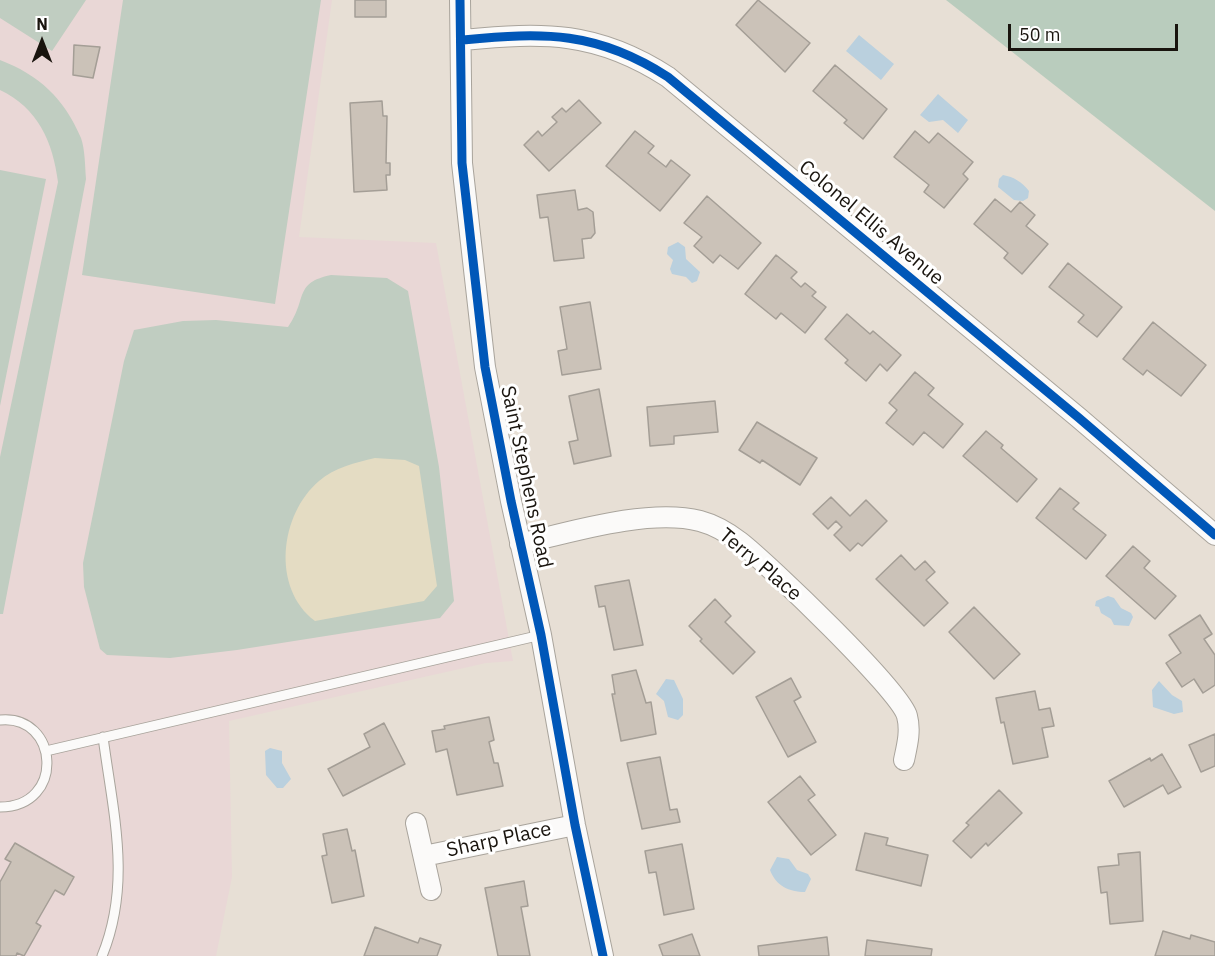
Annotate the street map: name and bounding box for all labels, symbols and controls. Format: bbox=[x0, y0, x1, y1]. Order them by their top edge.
north arrow bbox=[12, 12, 72, 72]
scale bar bbox=[1011, 12, 1180, 50]
text: N bbox=[36, 14, 48, 34]
text: 50 m bbox=[1019, 23, 1061, 46]
street label: Colonel Ellis Avenue bbox=[794, 155, 948, 291]
street label: Saint Stephens Road bbox=[495, 384, 557, 570]
street label: Terry Place bbox=[714, 524, 806, 606]
street label: Sharp Place bbox=[444, 817, 554, 863]

